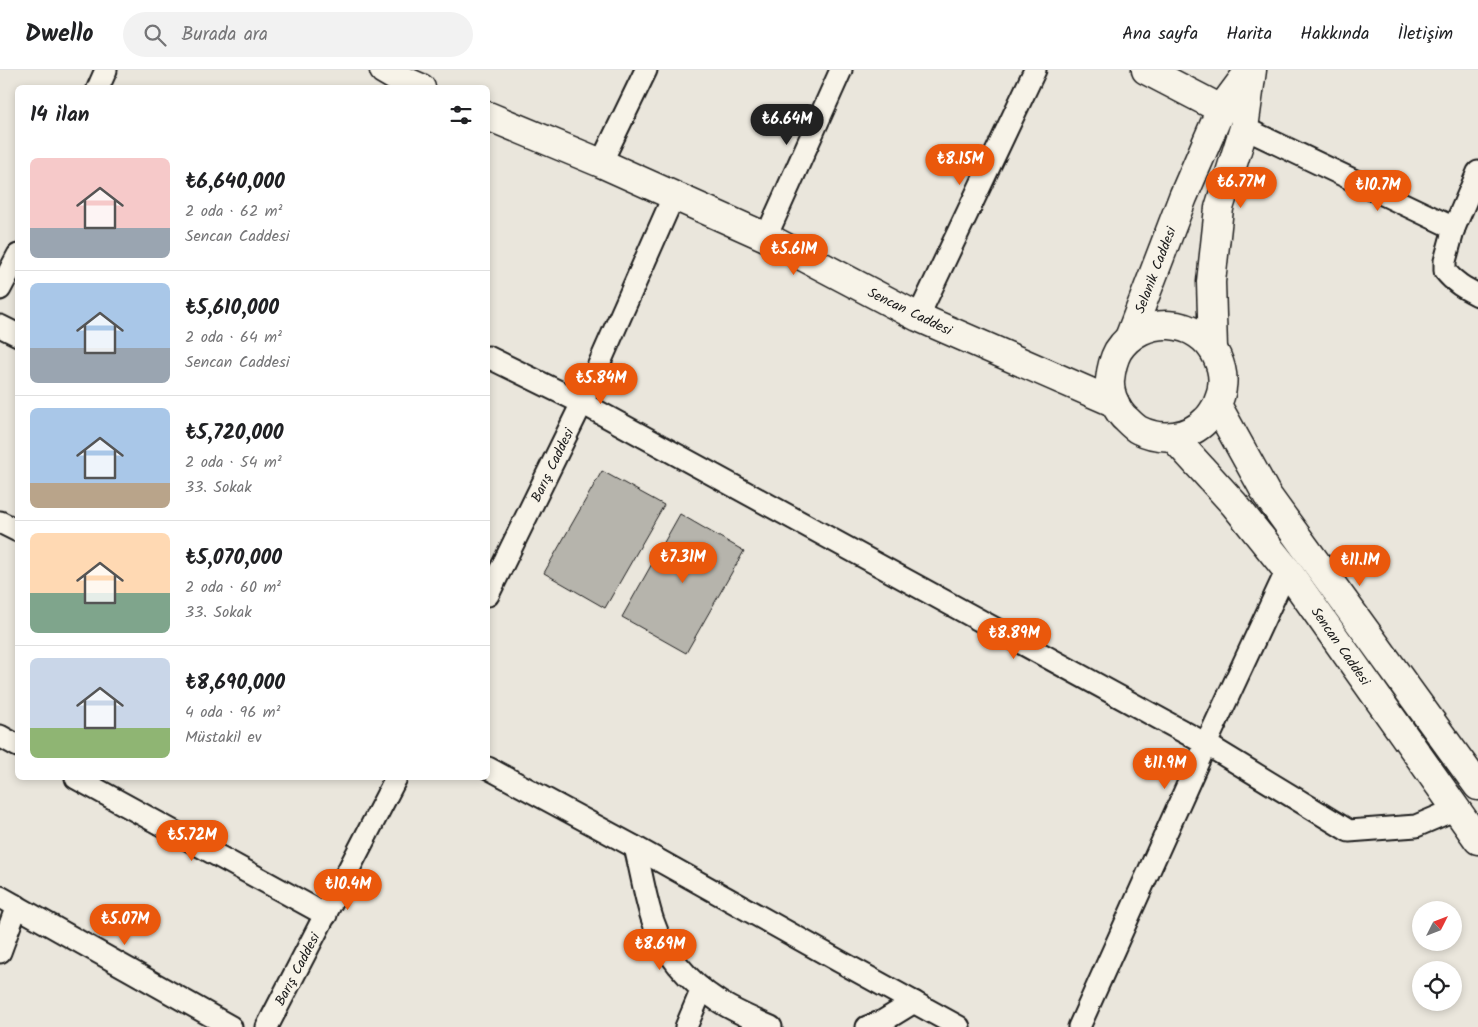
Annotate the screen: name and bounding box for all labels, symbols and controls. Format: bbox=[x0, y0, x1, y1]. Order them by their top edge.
search box bbox=[123, 12, 473, 57]
text: Dwello bbox=[25, 15, 93, 54]
text: Burada ara bbox=[181, 20, 268, 50]
text: Ana sayfa bbox=[1122, 20, 1198, 49]
text: Harita bbox=[1226, 20, 1272, 49]
text: Hakkında bbox=[1300, 20, 1369, 49]
text: İletişim bbox=[1397, 20, 1453, 49]
icon: search bbox=[141, 21, 169, 49]
text: 14 ilan bbox=[30, 99, 89, 132]
icon: filters bbox=[447, 101, 475, 129]
pin: ₺6.64M bbox=[746, 104, 828, 146]
text: ₺6.64M bbox=[762, 107, 812, 132]
pin: ₺8.15M bbox=[919, 144, 1001, 186]
text: ₺8.15M bbox=[936, 147, 984, 172]
text: ₺6,640,000 bbox=[185, 166, 285, 199]
pin: ₺6.77M bbox=[1200, 166, 1282, 209]
text: ₺6.77M bbox=[1217, 170, 1265, 195]
pin: ₺10.7M bbox=[1337, 170, 1419, 212]
text: ₺10.7M bbox=[1355, 173, 1401, 198]
icon: home bbox=[70, 178, 130, 238]
text: 2 oda · 62 m² bbox=[185, 199, 282, 224]
street label: Selanik Caddesi bbox=[1129, 223, 1183, 317]
text: Sencan Caddesi bbox=[185, 224, 290, 249]
pin: ₺5.61M bbox=[753, 234, 835, 276]
text: ₺5.61M bbox=[771, 237, 817, 262]
street label: Sencan Caddesi bbox=[864, 282, 956, 342]
text: ₺5,610,000 bbox=[185, 292, 279, 325]
icon: home bbox=[70, 303, 130, 363]
text: 2 oda · 64 m² bbox=[185, 325, 282, 350]
text: Sencan Caddesi bbox=[185, 350, 290, 375]
pin: ₺5.84M bbox=[560, 362, 642, 405]
text: ₺5.84M bbox=[576, 366, 626, 391]
text: ₺5,720,000 bbox=[185, 417, 283, 450]
street label: Barış Caddesi bbox=[526, 424, 581, 506]
icon: home bbox=[70, 428, 130, 488]
text: 2 oda · 54 m² bbox=[185, 450, 282, 475]
text: 33. Sokak bbox=[185, 475, 252, 500]
text: ₺5,070,000 bbox=[185, 542, 282, 575]
pin: ₺7.31M bbox=[642, 542, 724, 584]
pin: ₺11.1M bbox=[1319, 544, 1401, 587]
text: ₺7.31M bbox=[660, 545, 706, 570]
text: ₺11.1M bbox=[1340, 548, 1380, 573]
icon: home bbox=[70, 553, 130, 613]
text: 2 oda · 60 m² bbox=[185, 575, 281, 600]
text: 33. Sokak bbox=[185, 600, 252, 625]
street label: Sencan Caddesi bbox=[1305, 603, 1376, 691]
pin: ₺8.89M bbox=[973, 618, 1055, 660]
text: ₺8.89M bbox=[988, 621, 1040, 646]
text: ₺8,690,000 bbox=[185, 667, 285, 700]
icon: home bbox=[70, 678, 130, 738]
text: 4 oda · 96 m² bbox=[185, 700, 280, 725]
text: Müstakil ev bbox=[185, 725, 261, 750]
pin: ₺11.9M bbox=[1124, 748, 1206, 790]
text: ₺11.9M bbox=[1144, 751, 1186, 776]
pin: ₺5.72M bbox=[151, 820, 233, 862]
text: ₺5.72M bbox=[167, 823, 217, 848]
pin: ₺10.4M bbox=[307, 868, 389, 911]
text: ₺10.4M bbox=[325, 872, 371, 897]
north arrow bbox=[1412, 901, 1462, 951]
map controls bbox=[1412, 901, 1462, 1011]
pin: ₺5.07M bbox=[84, 904, 166, 946]
text: ₺5.07M bbox=[101, 907, 149, 932]
street label: Barış Caddesi bbox=[269, 928, 327, 1010]
pin: ₺8.69M bbox=[619, 928, 701, 971]
text: ₺8.69M bbox=[635, 932, 685, 957]
button: locate bbox=[1412, 961, 1462, 1011]

